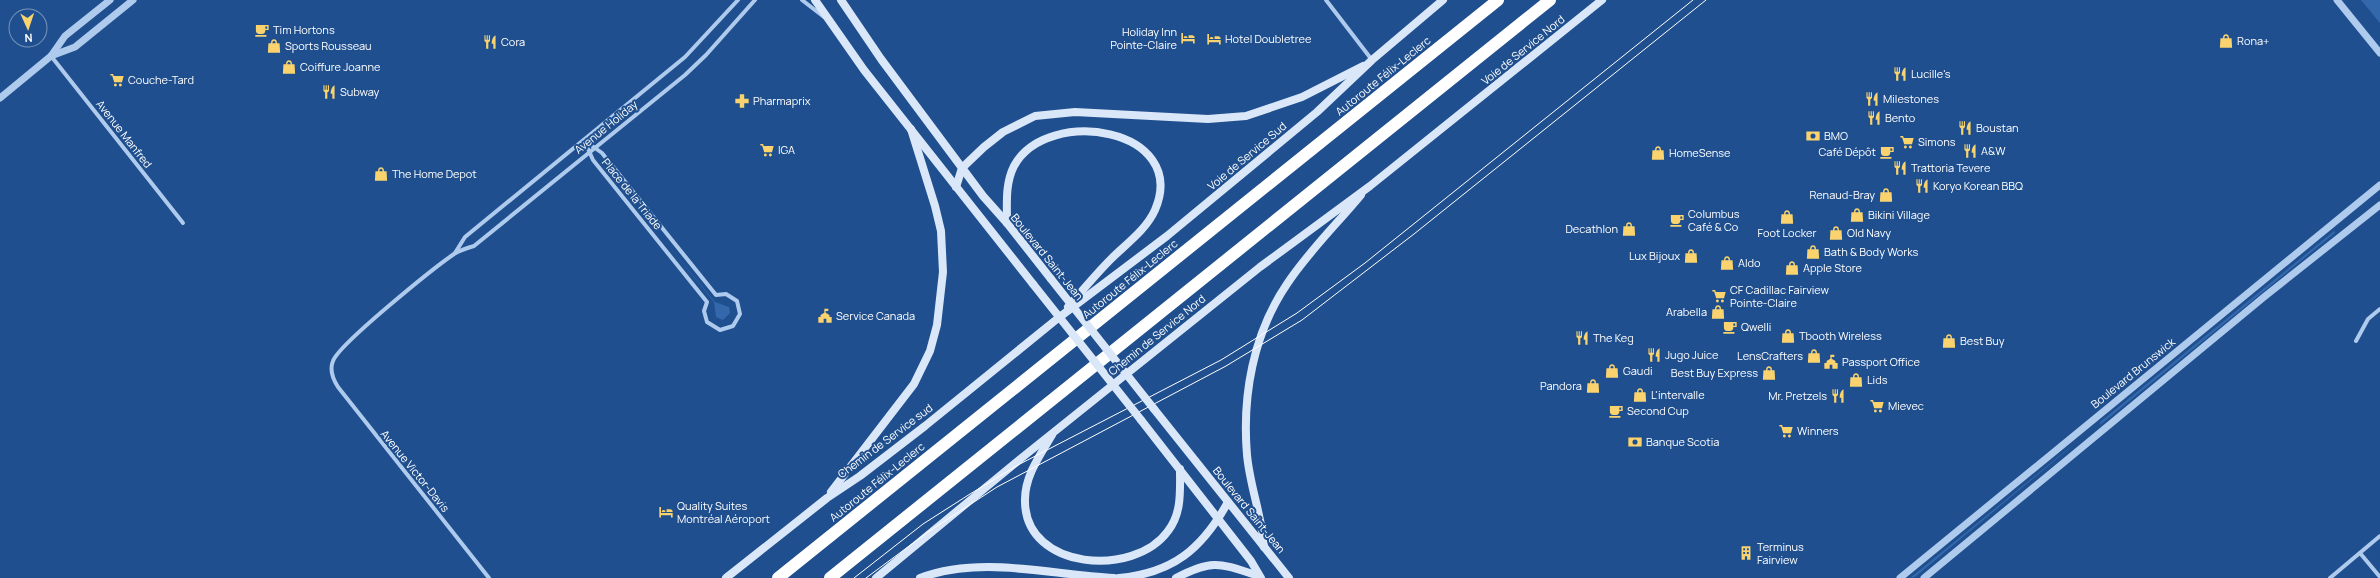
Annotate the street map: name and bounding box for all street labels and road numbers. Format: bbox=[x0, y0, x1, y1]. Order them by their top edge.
street label: Voie de Service Nord bbox=[1478, 11, 1567, 88]
street label: Autoroute Félix-Leclerc bbox=[1332, 33, 1433, 119]
street label: Avenue Holiday bbox=[571, 96, 641, 157]
street label: Avenue Manfred bbox=[93, 97, 156, 171]
street label: Voie de Service Sud bbox=[1204, 118, 1289, 193]
street label: Place de la Triade bbox=[599, 155, 666, 233]
street label: Boulevard Saint-Jean bbox=[1008, 210, 1087, 303]
street label: Autoroute Félix-Leclerc bbox=[1079, 236, 1180, 322]
street label: Chemin de Service Nord bbox=[1105, 291, 1208, 378]
street label: Boulevard Brunswick bbox=[2087, 334, 2178, 411]
street label: Chemin de Service sud bbox=[834, 400, 935, 481]
street label: Avenue Victor-Davis bbox=[378, 427, 453, 515]
street label: Autoroute Félix-Leclerc bbox=[826, 439, 927, 525]
street label: Boulevard Saint-Jean bbox=[1210, 463, 1289, 556]

